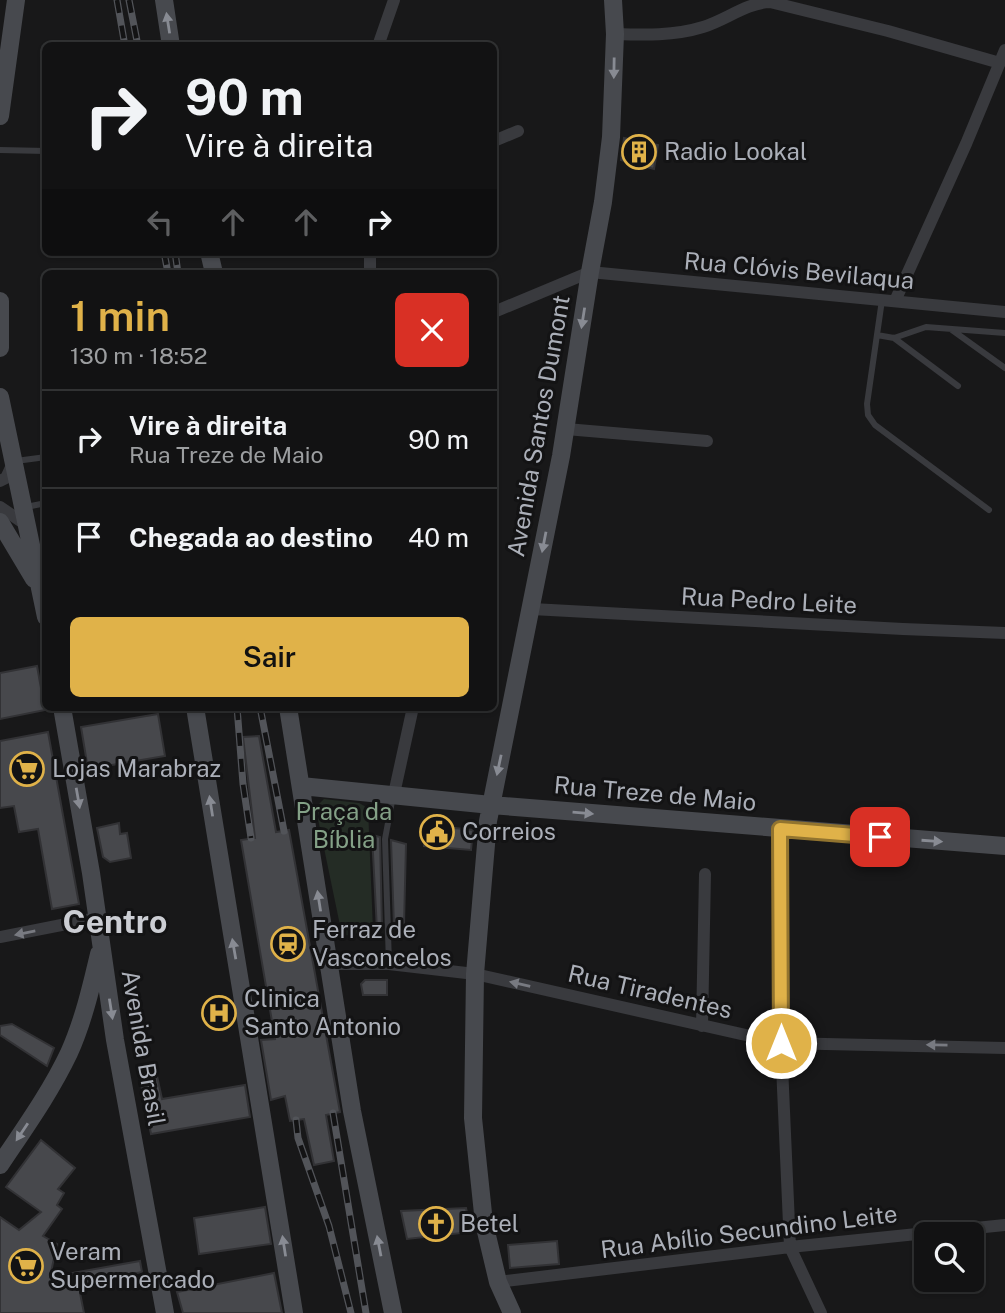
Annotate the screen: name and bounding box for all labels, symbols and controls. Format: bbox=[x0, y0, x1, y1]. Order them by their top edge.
one-way arrow bbox=[162, 12, 173, 34]
one-way arrow bbox=[608, 57, 619, 79]
text: 90 m bbox=[185, 68, 304, 126]
icon: right bbox=[70, 70, 161, 161]
text: Vire à direita bbox=[185, 127, 373, 164]
building icon: Radio Lookal bbox=[620, 133, 658, 171]
place label: Radio Lookal bbox=[664, 137, 807, 165]
icon: left bbox=[141, 203, 179, 241]
icon: ahead bbox=[214, 203, 252, 241]
icon: ahead bbox=[287, 203, 325, 241]
icon: right bbox=[360, 203, 398, 241]
street label: Rua Clóvis Bevilaqua bbox=[683, 246, 915, 294]
text: 1 min bbox=[70, 291, 170, 340]
button: close bbox=[395, 293, 469, 367]
street label: Avenida Santos Dumont bbox=[501, 293, 575, 559]
one-way arrow bbox=[577, 307, 588, 329]
text: 130 m · 18:52 bbox=[70, 342, 207, 369]
text: Vire à direita bbox=[129, 410, 287, 441]
icon: right bbox=[70, 420, 108, 458]
text: 90 m bbox=[408, 424, 469, 455]
text: Rua Treze de Maio bbox=[129, 441, 324, 468]
icon: arrive bbox=[70, 518, 108, 556]
text: Chegada ao destino bbox=[129, 522, 373, 553]
text: 40 m bbox=[408, 522, 469, 553]
one-way arrow bbox=[539, 531, 550, 553]
street label: Rua Pedro Leite bbox=[680, 581, 858, 619]
button: Sair bbox=[70, 617, 469, 697]
supermarket icon: Lojas Marabraz bbox=[8, 750, 46, 788]
place label: Lojas Marabraz bbox=[52, 754, 221, 782]
one-way arrow bbox=[494, 754, 505, 776]
street label: Rua Treze de Maio bbox=[553, 770, 757, 816]
one-way arrow bbox=[73, 787, 84, 809]
one-way arrow bbox=[205, 795, 216, 817]
park label: Praça da Bíblia bbox=[296, 797, 392, 853]
pin bbox=[850, 807, 910, 867]
one-way arrow bbox=[573, 808, 595, 819]
public building icon: Correios bbox=[418, 813, 456, 851]
place label: Correios bbox=[462, 817, 556, 845]
icon: arrive bbox=[861, 818, 899, 856]
one-way arrow bbox=[921, 835, 943, 846]
one-way arrow bbox=[313, 890, 324, 912]
district label: Centro bbox=[63, 903, 167, 940]
place label: Ferraz de Vasconcelos bbox=[312, 915, 452, 971]
station icon: Ferraz de Vasconcelos bbox=[269, 925, 307, 963]
one-way arrow bbox=[14, 927, 36, 938]
one-way arrow bbox=[228, 938, 239, 960]
street label: Rua Tiradentes bbox=[565, 959, 735, 1024]
street label: Avenida Brasil bbox=[116, 968, 171, 1128]
one-way arrow bbox=[509, 978, 531, 989]
place label: Clinica Santo Antonio bbox=[244, 984, 401, 1040]
hospital icon: Clinica Santo Antonio bbox=[200, 994, 238, 1032]
one-way arrow bbox=[106, 999, 117, 1021]
position arrow bbox=[744, 1006, 818, 1080]
one-way arrow bbox=[926, 1039, 948, 1051]
one-way arrow bbox=[15, 1123, 29, 1141]
street label: Rua Abílio Secundino Leite bbox=[599, 1199, 899, 1263]
church icon: Betel bbox=[417, 1205, 455, 1243]
place label: Betel bbox=[460, 1209, 519, 1237]
map controls bbox=[914, 1222, 984, 1292]
button: search bbox=[914, 1222, 984, 1292]
one-way arrow bbox=[278, 1235, 289, 1257]
one-way arrow bbox=[374, 1235, 385, 1257]
place label: Veram Supermercado bbox=[50, 1237, 215, 1293]
supermarket icon: Veram Supermercado bbox=[7, 1247, 45, 1285]

